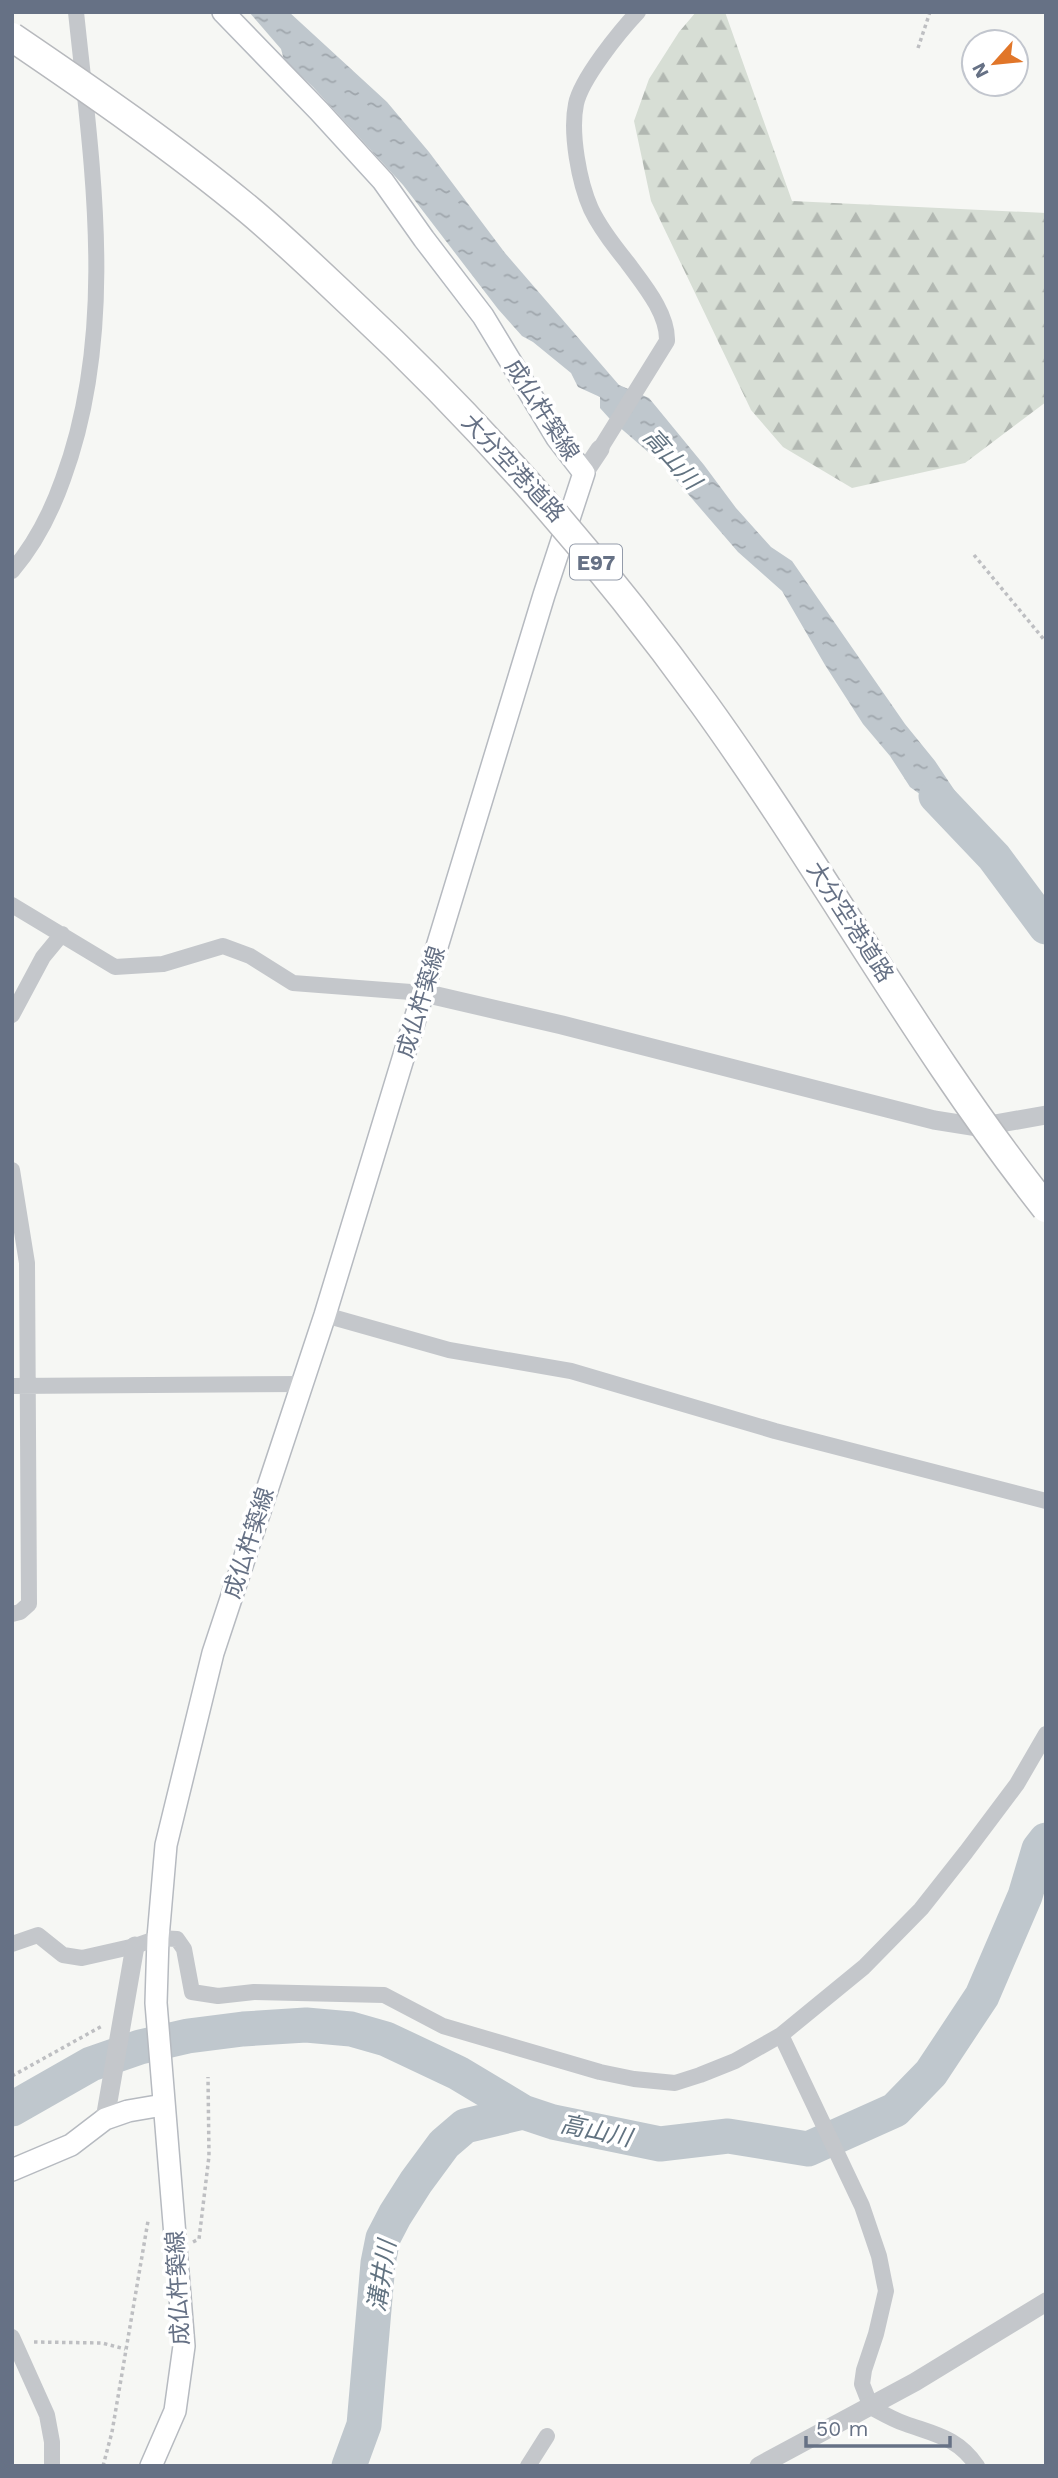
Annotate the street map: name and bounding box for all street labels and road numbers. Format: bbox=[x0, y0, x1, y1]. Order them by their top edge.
street label: 成仏杵築線 bbox=[499, 354, 585, 466]
street label: 大分空港道路 bbox=[456, 408, 570, 528]
road number: E97 bbox=[570, 544, 622, 580]
street label: 大分空港道路 bbox=[801, 857, 899, 987]
street label: 成仏杵築線 bbox=[391, 943, 451, 1061]
street label: 成仏杵築線 bbox=[218, 1484, 280, 1602]
street label: 成仏杵築線 bbox=[162, 2230, 194, 2346]

